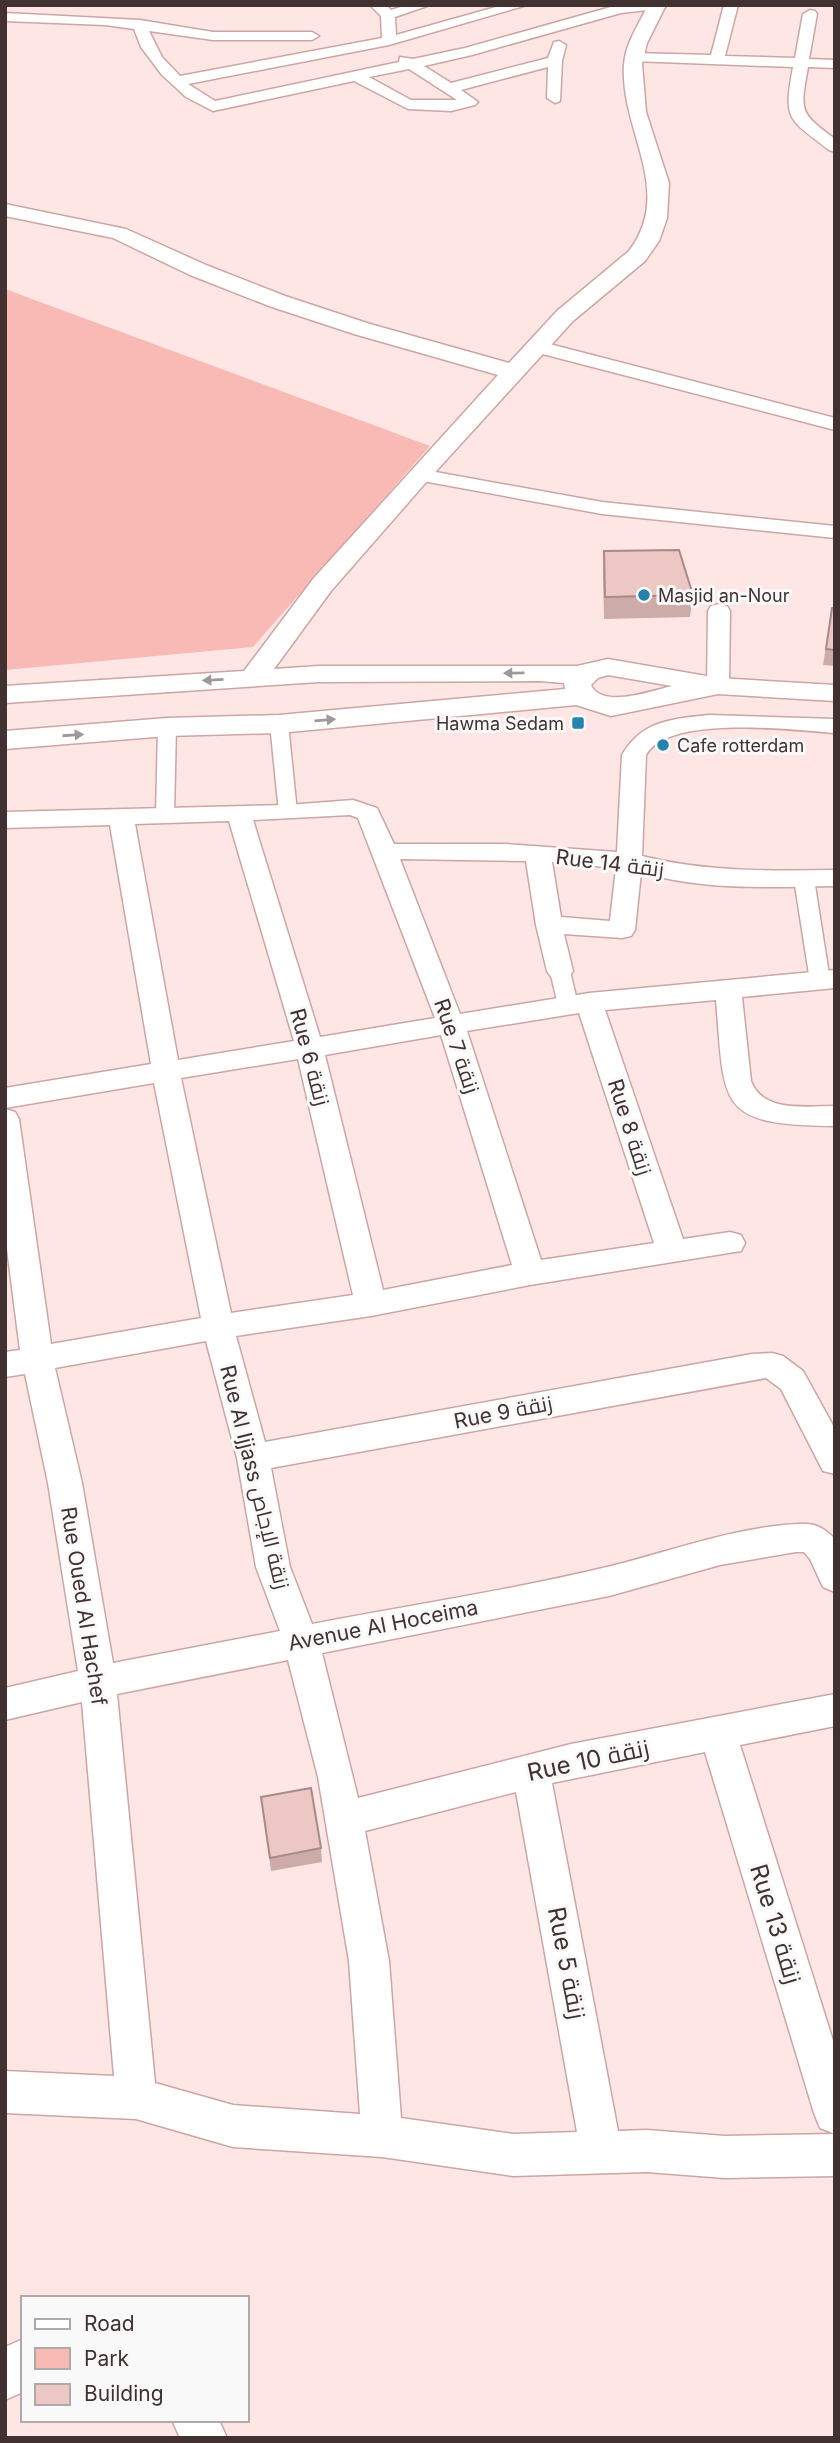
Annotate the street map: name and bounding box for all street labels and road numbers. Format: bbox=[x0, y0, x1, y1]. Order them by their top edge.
street label: Rue 14 زنقة bbox=[554, 844, 666, 882]
street label: Rue 7 زنقة bbox=[429, 995, 485, 1097]
street label: Rue 6 زنقة bbox=[285, 1006, 335, 1108]
street label: Rue 8 زنقة bbox=[603, 1076, 657, 1178]
street label: Rue Al Ijjass زنقة الإجاص bbox=[214, 1362, 295, 1592]
street label: Rue 9 زنقة bbox=[452, 1390, 554, 1434]
street label: Rue Oued Al Hachef bbox=[56, 1505, 112, 1707]
street label: Avenue Al Hoceima bbox=[286, 1594, 480, 1656]
street label: Rue 10 زنقة bbox=[524, 1733, 652, 1787]
street label: Rue 13 زنقة bbox=[744, 1861, 808, 1987]
street label: Rue 5 زنقة bbox=[542, 1904, 592, 2022]

